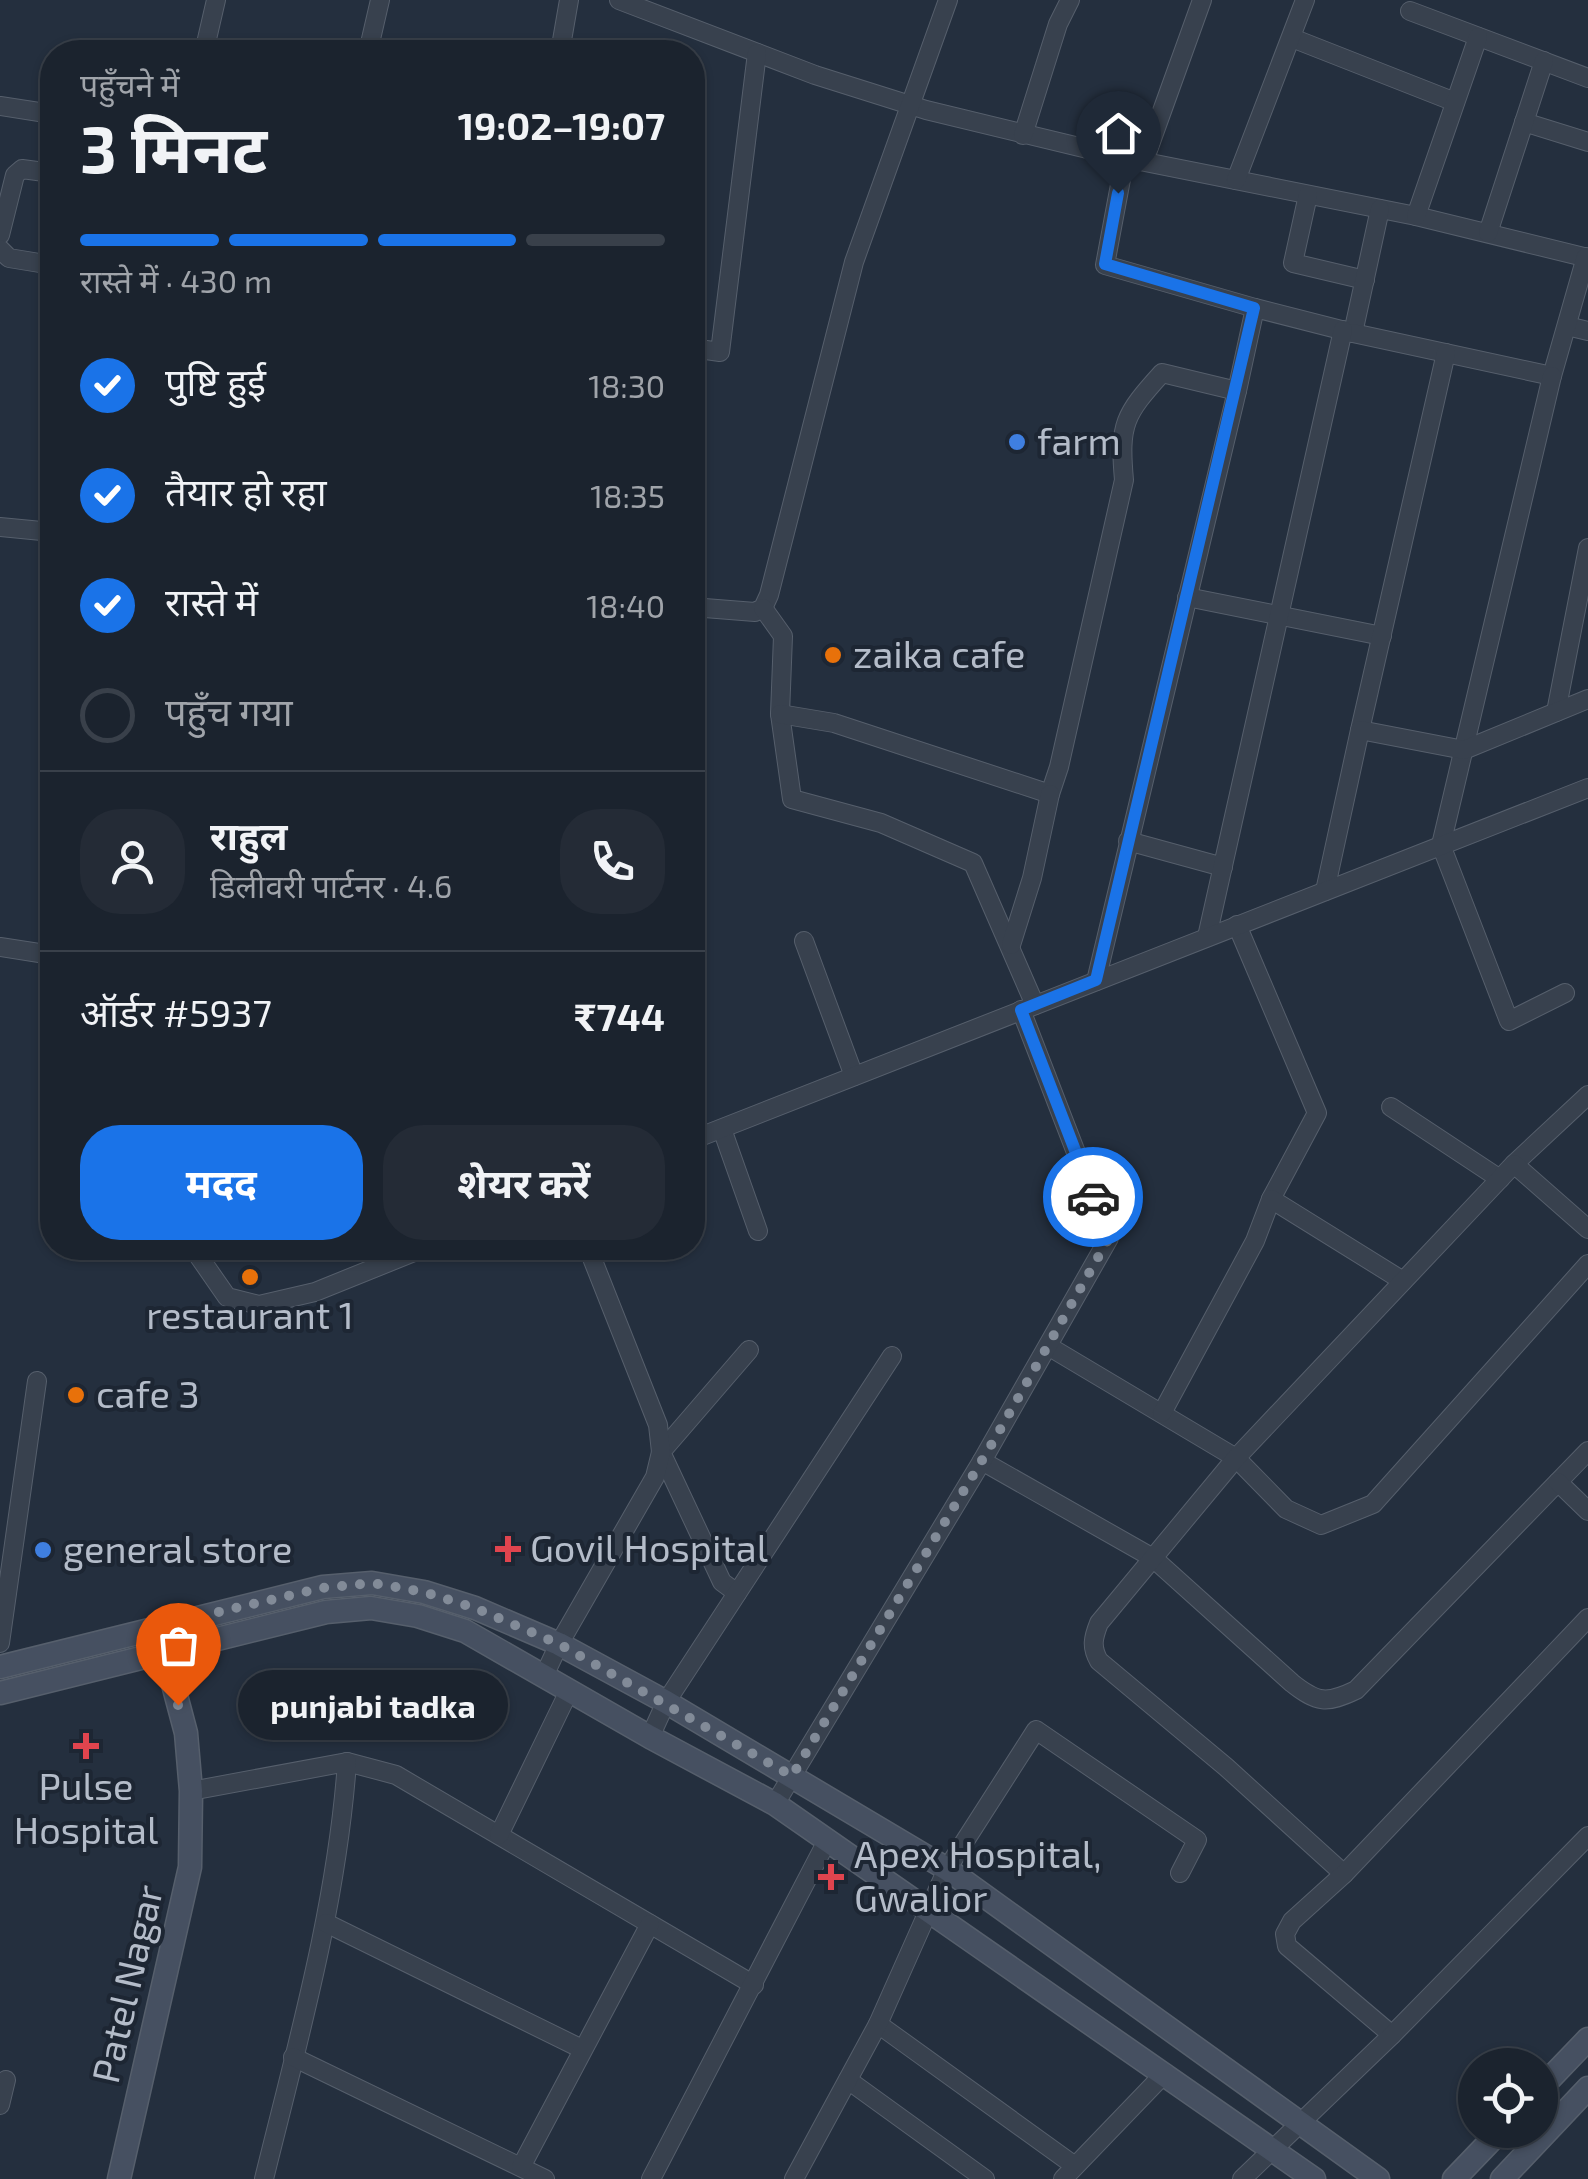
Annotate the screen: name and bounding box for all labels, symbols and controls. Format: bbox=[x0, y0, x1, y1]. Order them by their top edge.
text: पहुँचने में bbox=[80, 65, 180, 103]
pin bbox=[1076, 91, 1161, 194]
text: 19:02–19:07 bbox=[458, 102, 665, 148]
icon: home bbox=[1091, 106, 1146, 161]
text: 3 मिनट bbox=[80, 108, 267, 186]
text: रास्ते में · 430 m bbox=[80, 261, 272, 299]
icon: check bbox=[80, 358, 135, 413]
text: पुष्टि हुई bbox=[165, 358, 266, 404]
text: 18:30 bbox=[588, 366, 665, 404]
place label: farm bbox=[1037, 417, 1121, 463]
marker: farm bbox=[1006, 431, 1028, 453]
icon: check bbox=[80, 468, 135, 523]
text: तैयार हो रहा bbox=[165, 468, 327, 514]
text: 18:35 bbox=[590, 476, 665, 514]
icon: check bbox=[80, 578, 135, 633]
text: रास्ते में bbox=[165, 578, 258, 624]
text: 18:40 bbox=[586, 586, 665, 624]
place label: zaika cafe bbox=[853, 630, 1025, 676]
marker: zaika cafe bbox=[822, 644, 844, 666]
text: पहुँच गया bbox=[165, 688, 293, 734]
button: person bbox=[80, 809, 185, 914]
button: phone bbox=[560, 809, 665, 914]
text: राहुल bbox=[210, 812, 287, 858]
text: डिलीवरी पार्टनर · 4.6 bbox=[210, 866, 452, 904]
text: ऑर्डर #5937 bbox=[80, 989, 272, 1035]
text: ₹744 bbox=[574, 993, 665, 1039]
button: मदद bbox=[80, 1125, 363, 1240]
button: शेयर करें bbox=[383, 1125, 665, 1240]
courier bbox=[1043, 1147, 1143, 1247]
icon: car bbox=[1066, 1170, 1121, 1225]
marker: restaurant 1 bbox=[239, 1266, 261, 1288]
place label: restaurant 1 bbox=[146, 1291, 354, 1337]
place label: cafe 3 bbox=[96, 1370, 200, 1416]
marker: cafe 3 bbox=[65, 1384, 87, 1406]
place label: Govil Hospital bbox=[530, 1524, 768, 1570]
place label: general store bbox=[63, 1525, 292, 1571]
marker: Govil Hospital bbox=[495, 1536, 521, 1562]
marker: general store bbox=[32, 1539, 54, 1561]
pin bbox=[136, 1603, 221, 1706]
icon: bag bbox=[151, 1618, 206, 1673]
callout: punjabi tadka bbox=[238, 1670, 508, 1740]
text: punjabi tadka bbox=[270, 1686, 476, 1724]
marker: Pulse Hospital bbox=[73, 1733, 99, 1759]
place label: Pulse Hospital bbox=[14, 1762, 158, 1852]
place label: Apex Hospital, Gwalior bbox=[854, 1830, 1102, 1920]
marker: Apex Hospital, Gwalior bbox=[818, 1864, 844, 1890]
street label: Patel Nagar bbox=[81, 1880, 171, 2087]
map controls bbox=[1458, 2048, 1558, 2148]
button: locate bbox=[1458, 2048, 1558, 2148]

